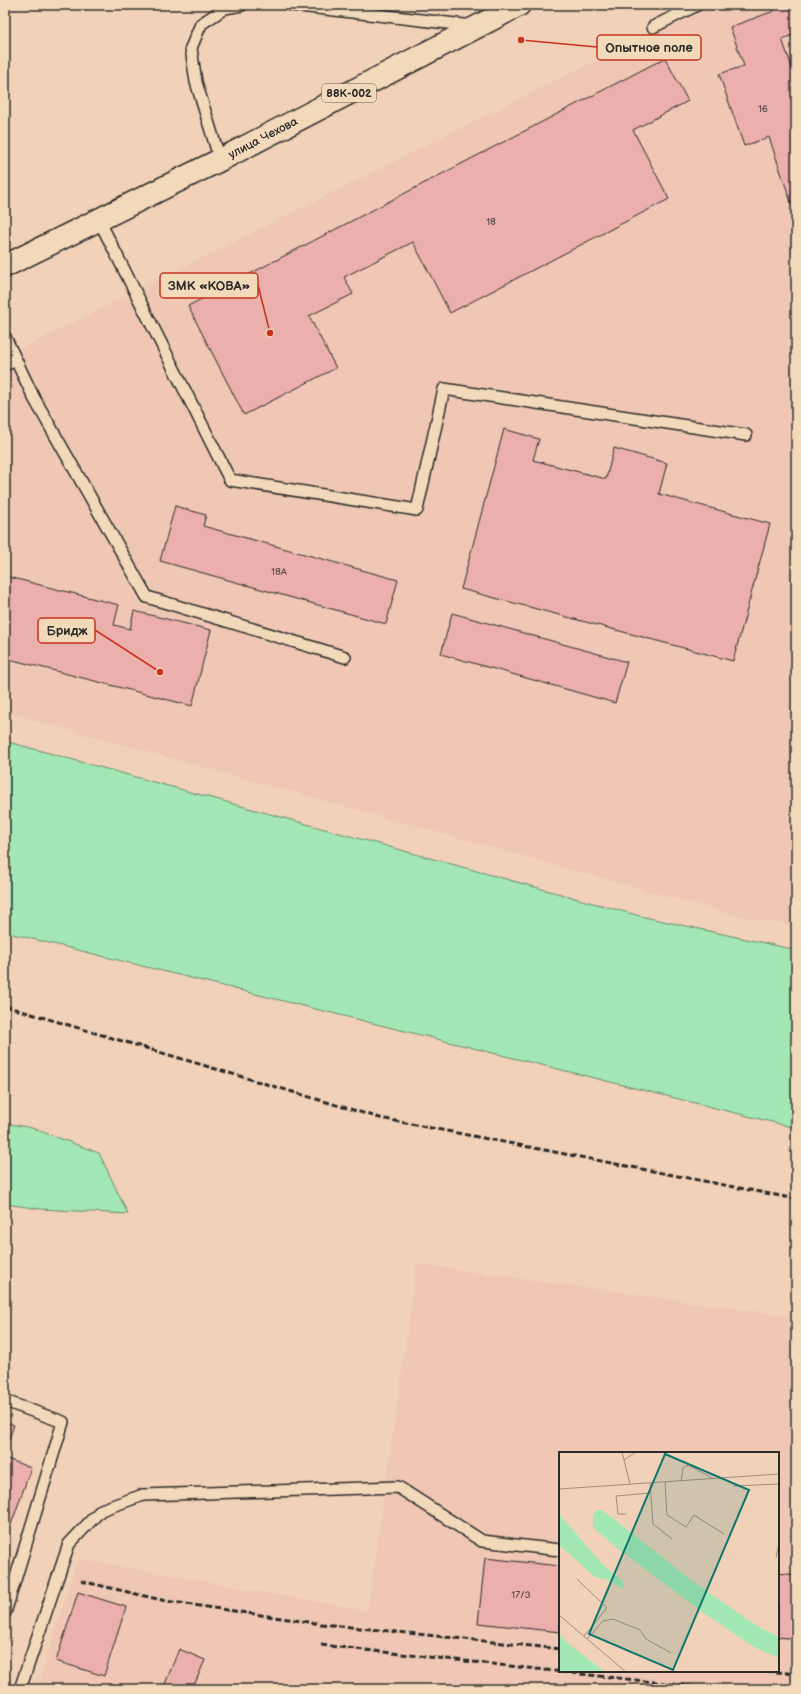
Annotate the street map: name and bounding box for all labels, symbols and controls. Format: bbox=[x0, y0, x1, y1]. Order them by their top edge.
callout: Опытное поле bbox=[597, 35, 701, 60]
text: Опытное поле bbox=[605, 40, 693, 56]
road number: 88К-002 bbox=[322, 84, 376, 102]
house number: 16 bbox=[758, 103, 768, 115]
street label: улица Чехова bbox=[226, 114, 300, 162]
house number: 18 bbox=[486, 216, 496, 228]
callout: ЗМК «КОВА» bbox=[160, 273, 258, 298]
text: ЗМК «КОВА» bbox=[168, 278, 250, 294]
house number: 18А bbox=[271, 566, 288, 578]
callout: Бридж bbox=[38, 618, 95, 643]
text: Бридж bbox=[46, 623, 88, 639]
inset map bbox=[559, 1452, 779, 1672]
house number: 17/3 bbox=[511, 1589, 531, 1601]

